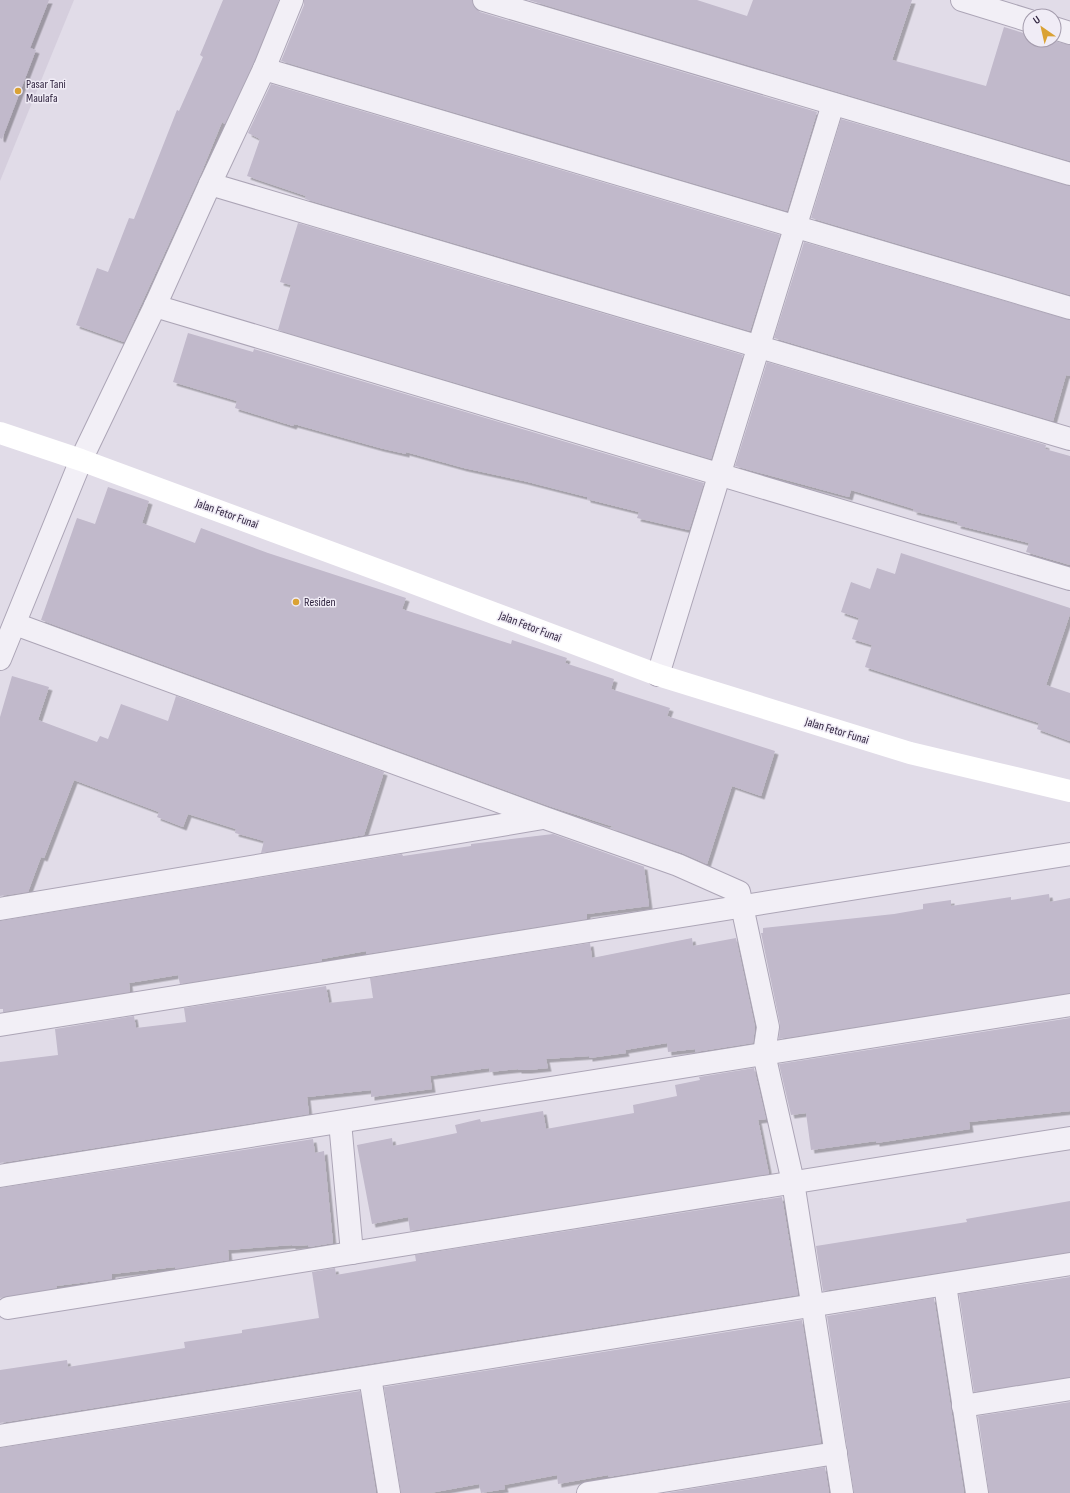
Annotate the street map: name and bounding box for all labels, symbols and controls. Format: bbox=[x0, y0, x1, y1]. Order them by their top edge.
north arrow bbox=[1022, 8, 1062, 48]
text: U bbox=[1031, 13, 1043, 27]
place label: Pasar Tani Maulafa bbox=[26, 77, 66, 106]
marker: Pasar Tani Maulafa bbox=[13, 86, 23, 96]
street label: Jalan Fetor Funai bbox=[193, 495, 260, 532]
place label: Residen bbox=[304, 595, 336, 610]
marker: Residen bbox=[291, 597, 301, 607]
street label: Jalan Fetor Funai bbox=[496, 608, 563, 646]
street label: Jalan Fetor Funai bbox=[802, 714, 871, 748]

